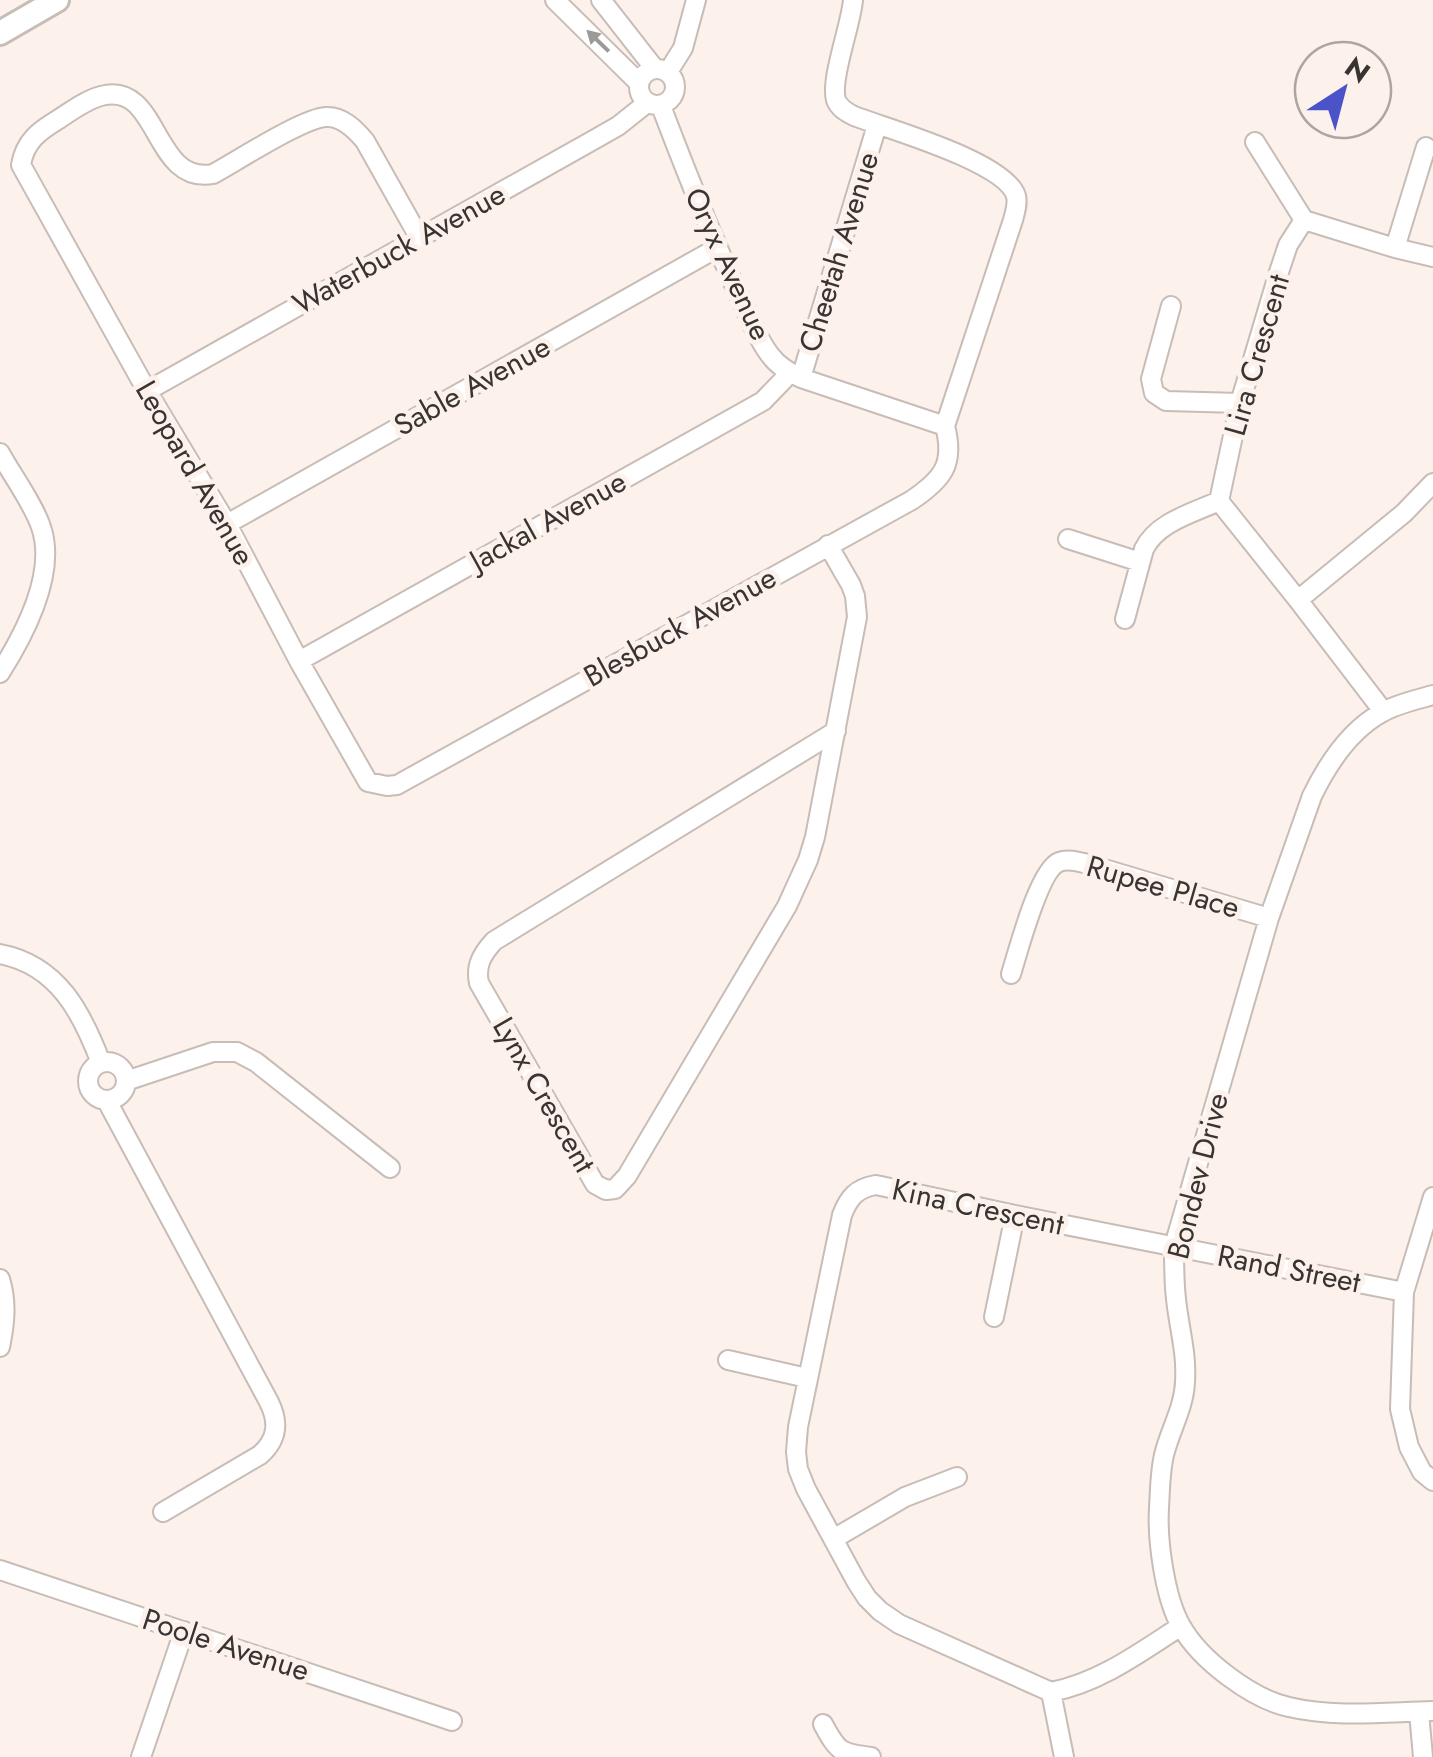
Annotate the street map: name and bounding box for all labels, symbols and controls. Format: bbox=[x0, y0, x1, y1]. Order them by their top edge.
one-way arrow bbox=[586, 30, 610, 53]
north arrow bbox=[1293, 40, 1393, 140]
text: N bbox=[1336, 47, 1378, 93]
street label: Cheetah Avenue bbox=[788, 147, 889, 357]
street label: Waterbuck Avenue bbox=[285, 172, 513, 325]
street label: Oryx Avenue bbox=[674, 180, 783, 347]
street label: Lira Crescent bbox=[1213, 269, 1300, 440]
street label: Sable Avenue bbox=[386, 325, 558, 446]
street label: Leopard Avenue bbox=[125, 372, 266, 573]
street label: Jackal Avenue bbox=[458, 460, 634, 583]
street label: Blesbuck Avenue bbox=[576, 556, 784, 697]
street label: Rupee Place bbox=[1082, 844, 1245, 929]
street label: Lynx Crescent bbox=[483, 1009, 607, 1181]
street label: Bondev Drive bbox=[1156, 1088, 1239, 1263]
street label: Kina Crescent bbox=[888, 1167, 1069, 1246]
street label: Rand Street bbox=[1214, 1234, 1365, 1304]
street label: Poole Avenue bbox=[137, 1597, 315, 1692]

